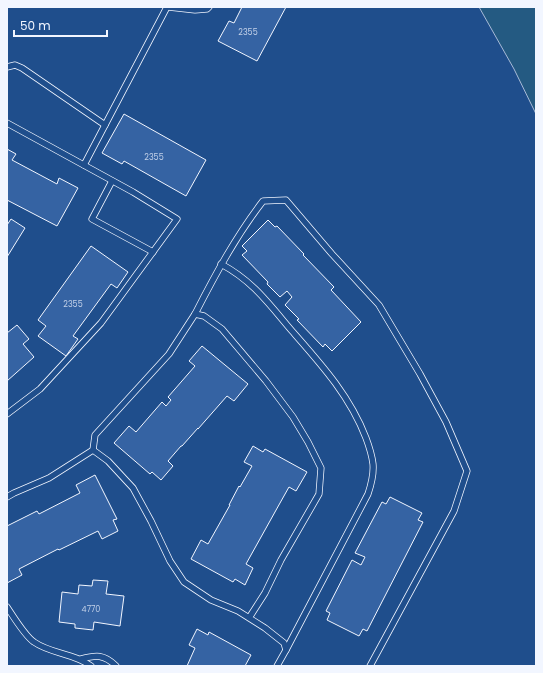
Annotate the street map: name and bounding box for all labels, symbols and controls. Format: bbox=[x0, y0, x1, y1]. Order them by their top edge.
scale bar bbox=[14, 12, 107, 38]
text: 50 m bbox=[20, 17, 51, 34]
house number: 2355 bbox=[238, 27, 258, 38]
house number: 2355 bbox=[144, 152, 164, 163]
house number: 2355 bbox=[63, 299, 83, 310]
house number: 4770 bbox=[82, 604, 100, 615]

